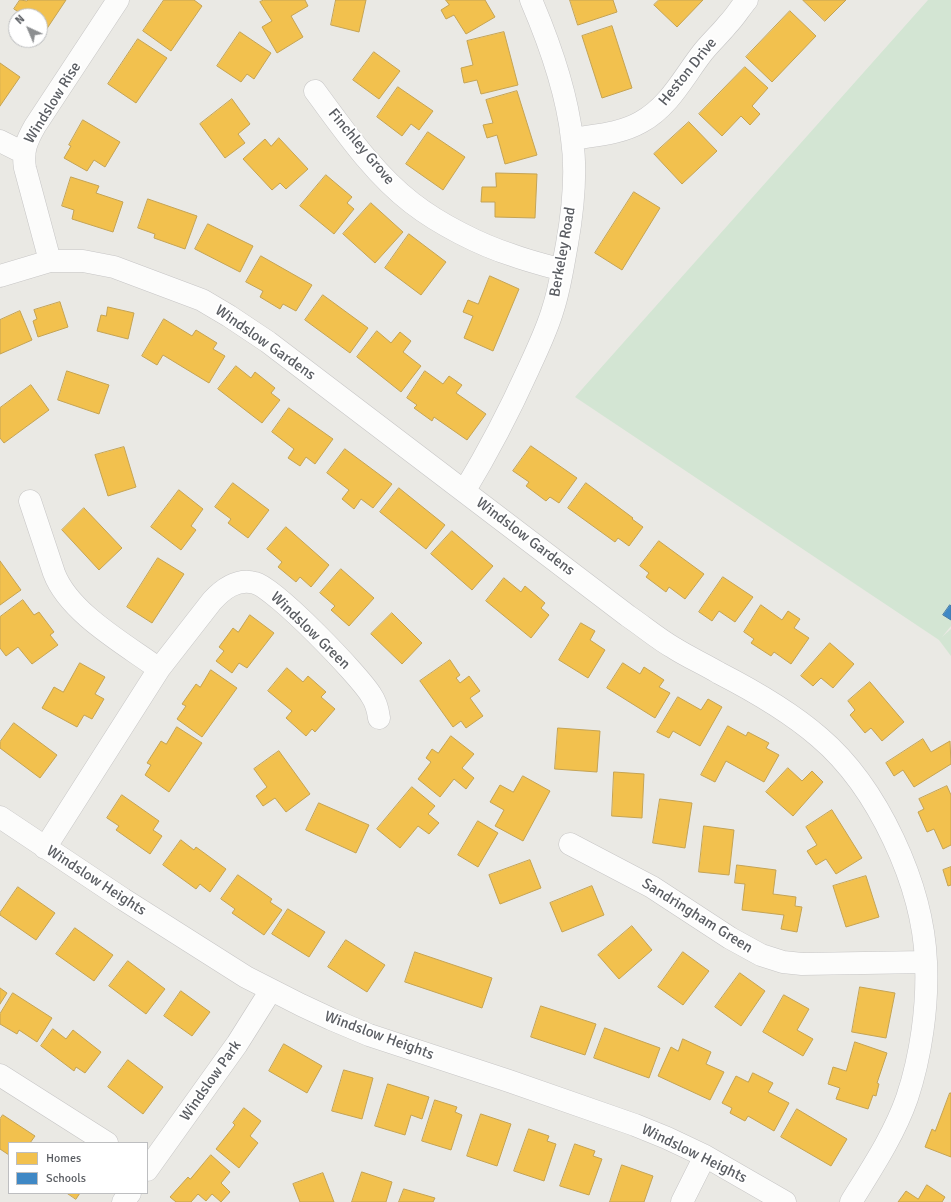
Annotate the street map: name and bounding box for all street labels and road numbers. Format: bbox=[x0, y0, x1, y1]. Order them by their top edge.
street label: Heston Drive bbox=[655, 34, 721, 110]
street label: Windslow Rise bbox=[21, 59, 85, 147]
street label: Finchley Grove bbox=[324, 105, 398, 189]
street label: Berkeley Road bbox=[546, 206, 580, 298]
street label: Windslow Gardens bbox=[211, 302, 319, 384]
street label: Windslow Gardens bbox=[472, 494, 578, 580]
street label: Windslow Green bbox=[266, 589, 354, 673]
street label: Windslow Heights bbox=[43, 842, 149, 920]
street label: Sandringham Green bbox=[638, 875, 756, 957]
street label: Windslow Heights bbox=[322, 1008, 436, 1064]
street label: Windslow Park bbox=[177, 1037, 245, 1125]
street label: Windslow Heights bbox=[638, 1121, 750, 1187]

